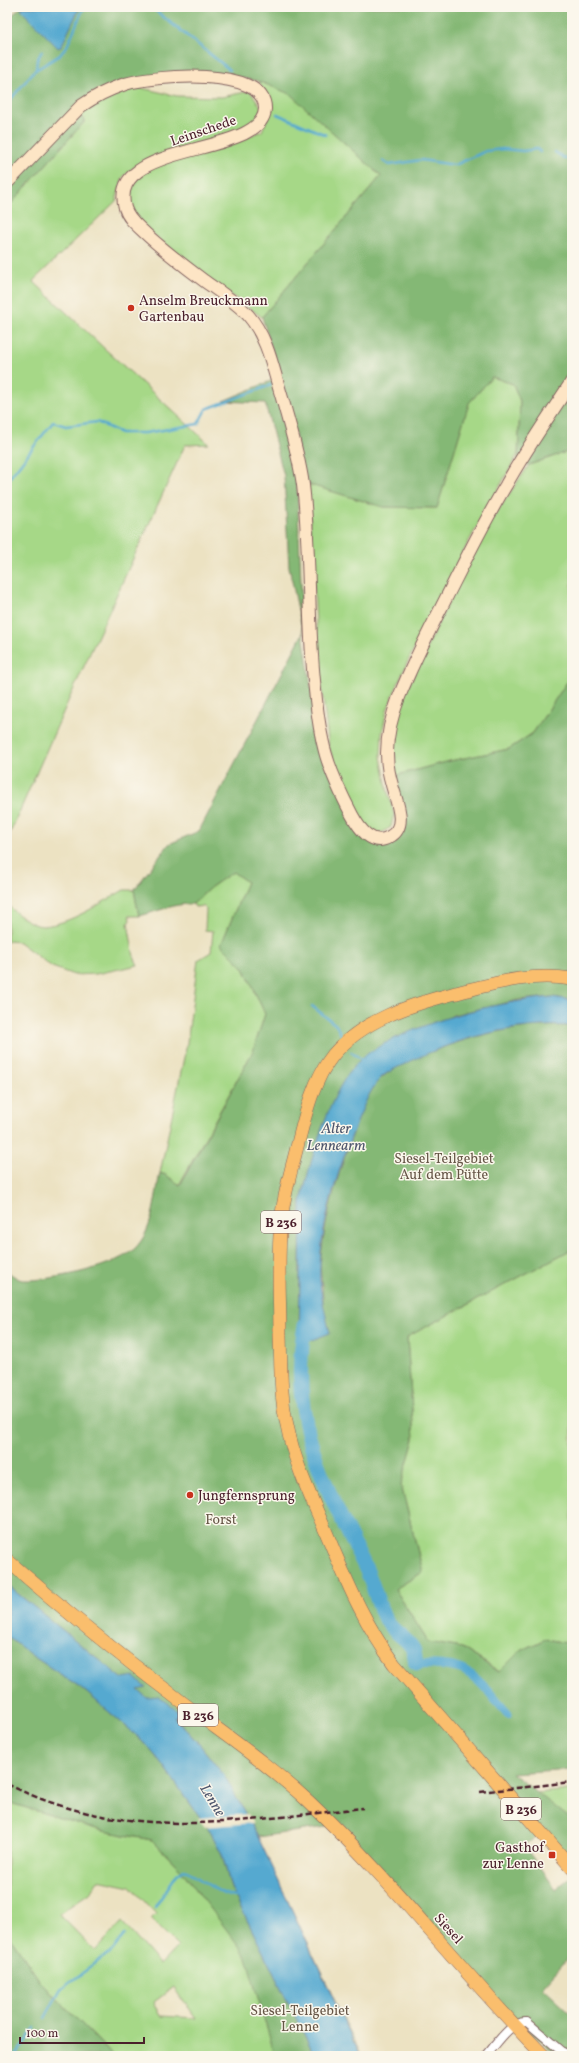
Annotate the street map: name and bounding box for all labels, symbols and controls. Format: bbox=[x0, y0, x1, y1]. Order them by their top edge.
street label: Leinschede bbox=[168, 111, 239, 152]
place label: Anselm Breuckmann Gartenbau bbox=[139, 292, 268, 327]
marker: Anselm Breuckmann Gartenbau bbox=[126, 303, 136, 313]
water label: Alter Lennearm bbox=[307, 1119, 366, 1157]
park label: Siesel-Teilgebiet Auf dem Pütte bbox=[394, 1150, 494, 1185]
road number: B 236 bbox=[261, 1211, 301, 1233]
place label: Jungfernsprung bbox=[198, 1487, 295, 1506]
marker: Jungfernsprung bbox=[185, 1490, 195, 1500]
park label: Forst bbox=[205, 1511, 237, 1530]
road number: B 236 bbox=[178, 1704, 218, 1726]
water label: Lenne bbox=[194, 1781, 230, 1821]
road number: B 236 bbox=[501, 1798, 541, 1820]
place label: Gasthof zur Lenne bbox=[483, 1839, 545, 1874]
marker: Gasthof zur Lenne bbox=[547, 1850, 557, 1860]
street label: Siesel bbox=[429, 1909, 467, 1949]
park label: Siesel-Teilgebiet Lenne bbox=[250, 2002, 350, 2037]
scale bar bbox=[20, 2019, 144, 2045]
text: 100 m bbox=[26, 2026, 59, 2042]

